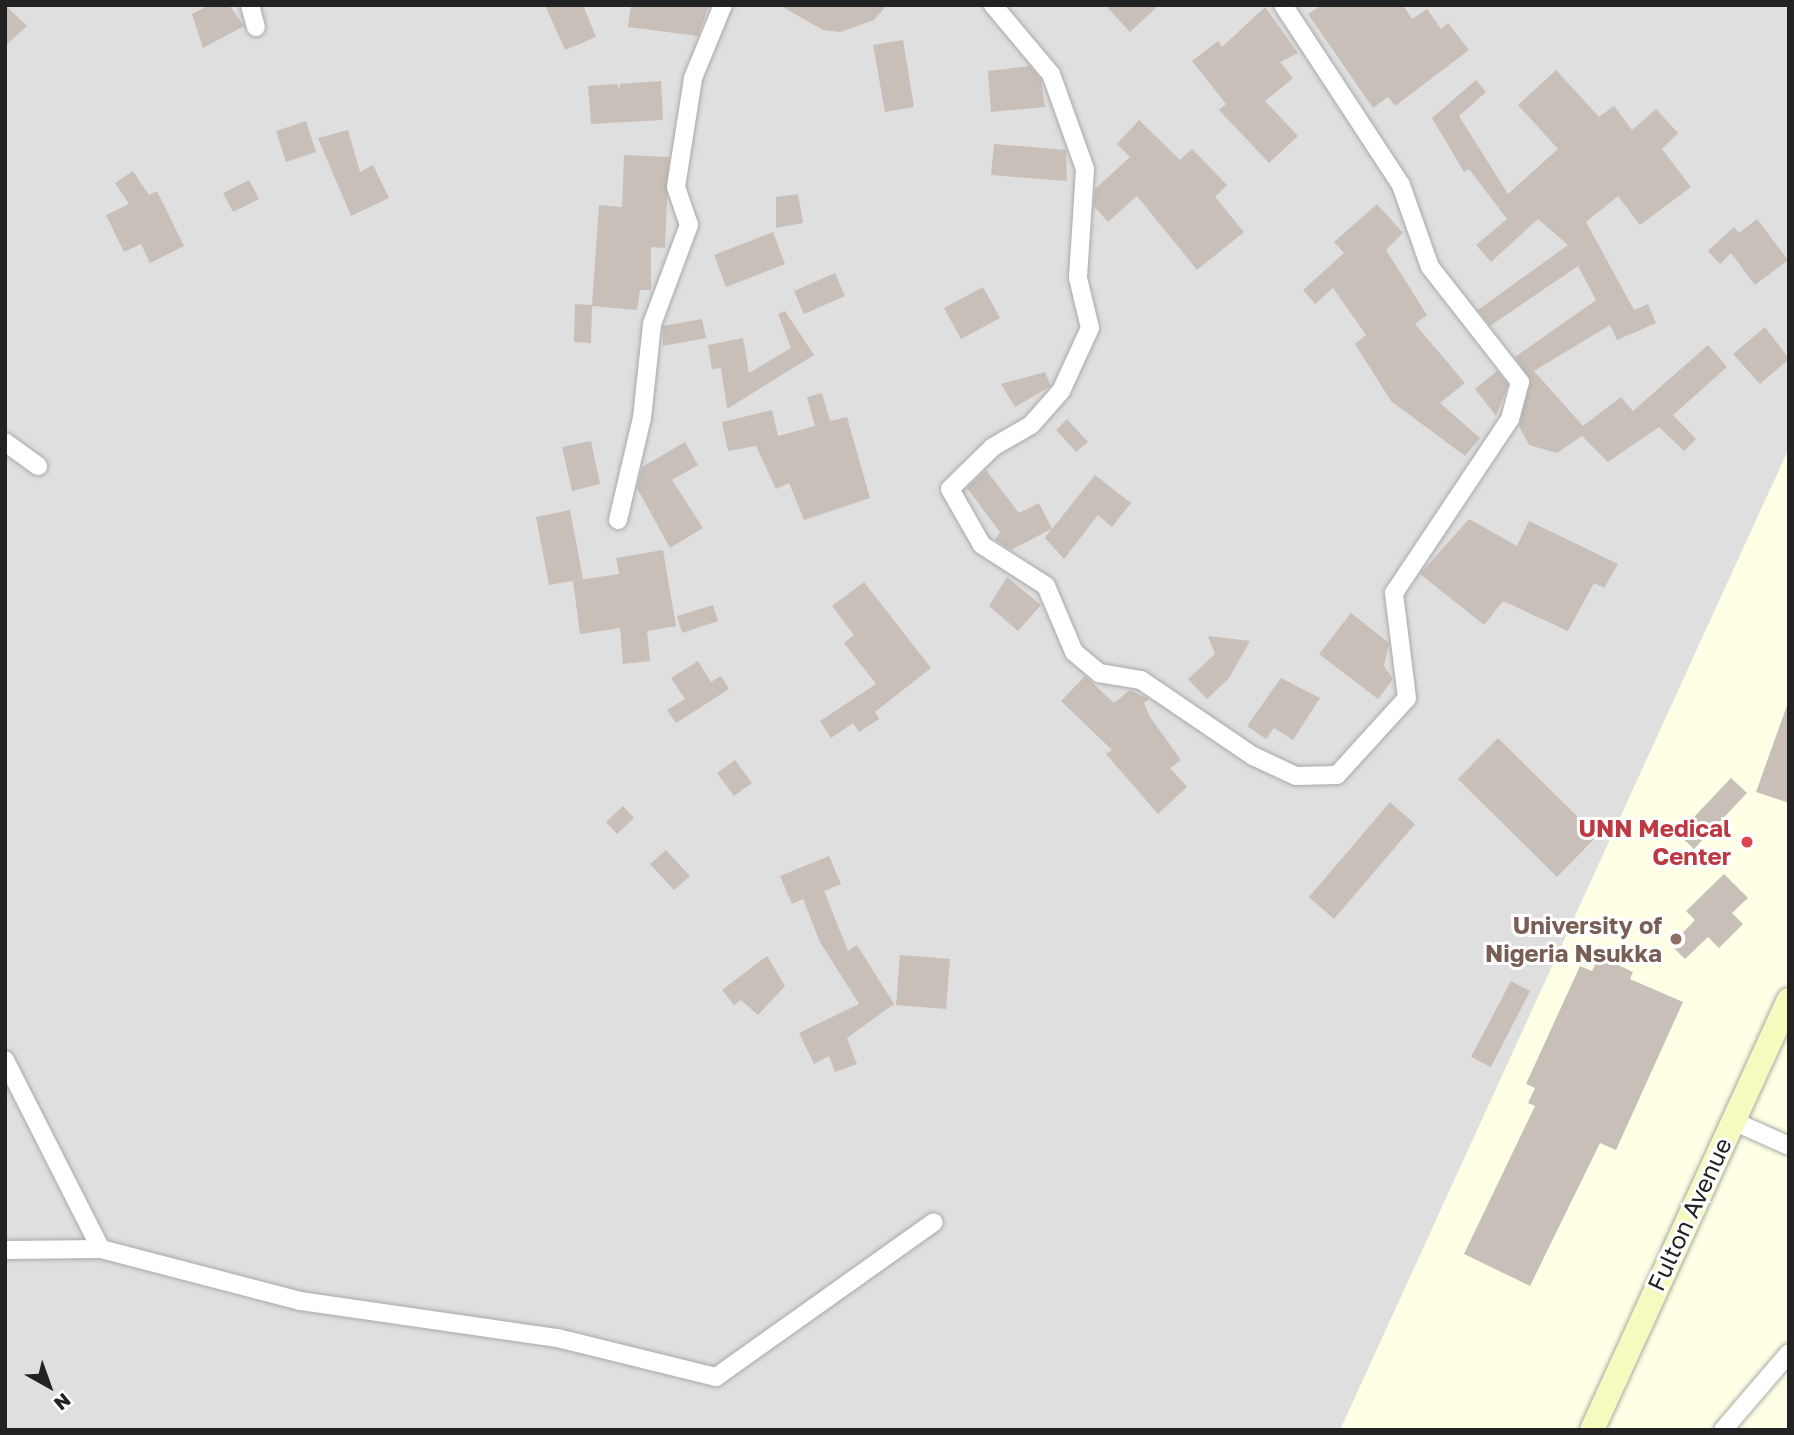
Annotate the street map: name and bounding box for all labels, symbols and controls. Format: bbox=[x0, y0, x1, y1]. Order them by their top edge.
place label: UNN Medical Center bbox=[1578, 814, 1731, 870]
marker: UNN Medical Center bbox=[1737, 832, 1757, 852]
place label: University of Nigeria Nsukka bbox=[1485, 911, 1662, 967]
marker: University of Nigeria Nsukka bbox=[1668, 931, 1684, 947]
street label: Fulton Avenue bbox=[1641, 1133, 1737, 1295]
north arrow bbox=[14, 1351, 84, 1421]
text: N bbox=[50, 1389, 76, 1416]

